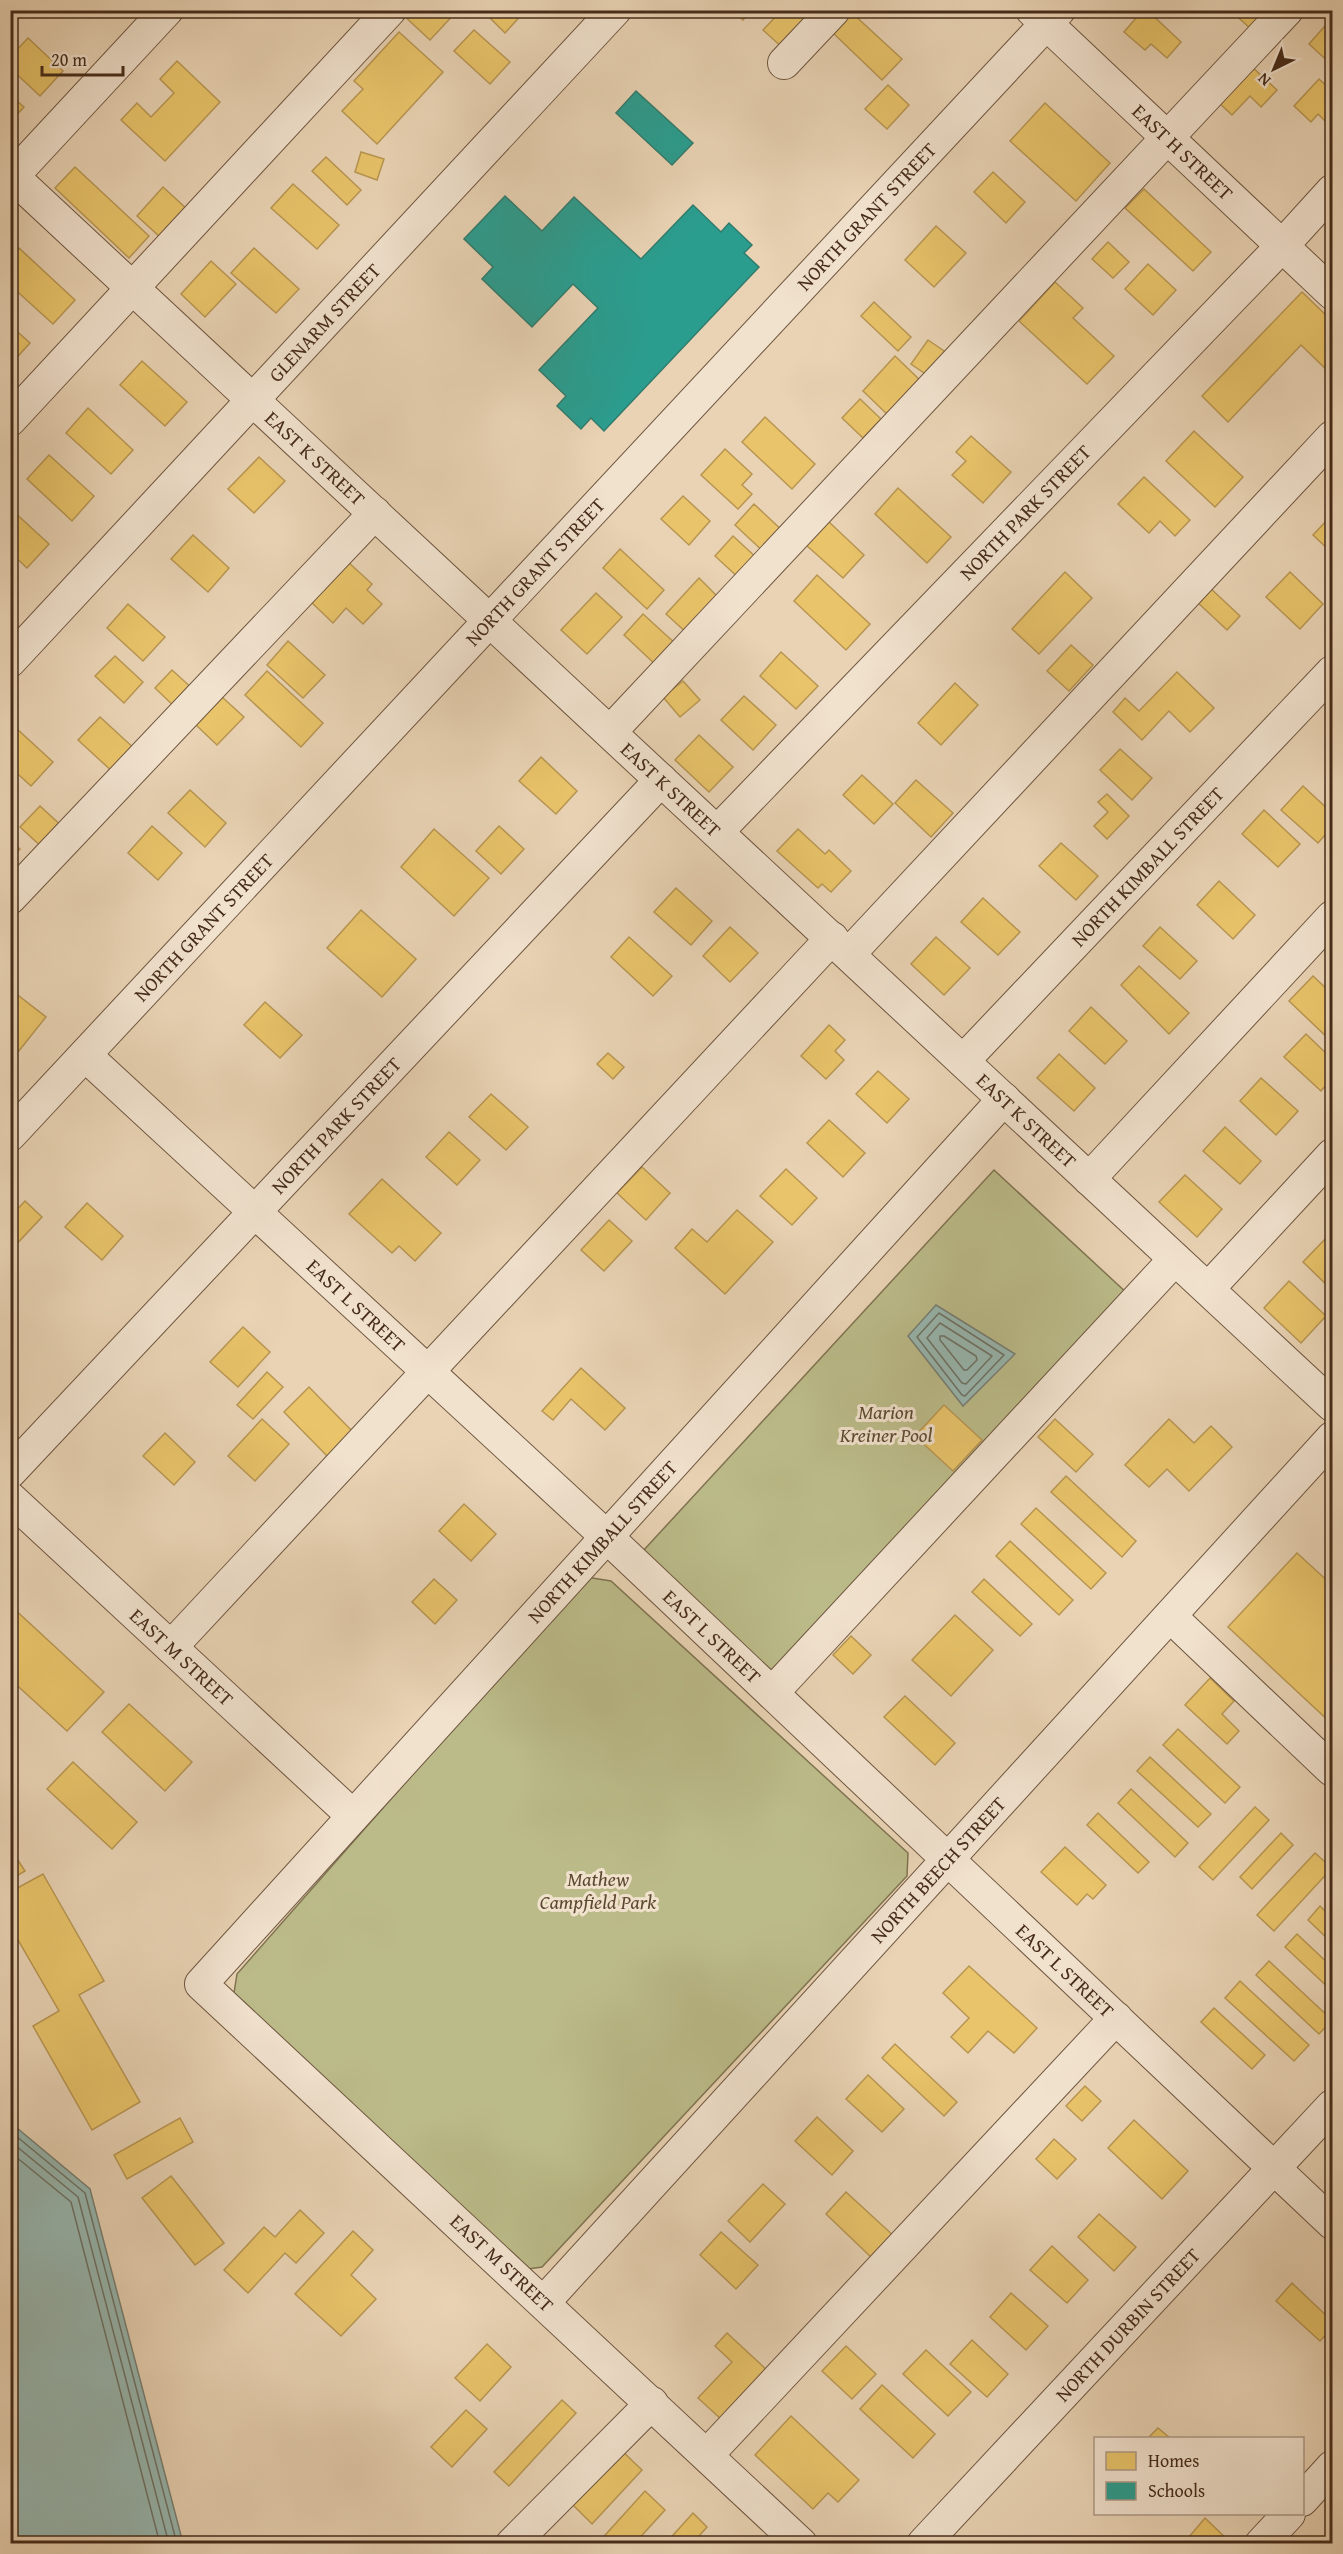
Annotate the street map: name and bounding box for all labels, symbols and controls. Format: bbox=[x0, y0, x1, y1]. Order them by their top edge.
scale bar bbox=[42, 39, 123, 77]
north arrow bbox=[1244, 39, 1304, 99]
text: 20 m bbox=[51, 46, 87, 73]
text: N bbox=[1251, 67, 1276, 92]
street label: EAST H STREET bbox=[1126, 97, 1240, 207]
street label: NORTH GRANT STREET bbox=[790, 135, 943, 297]
street label: GLENARM STREET bbox=[261, 256, 387, 388]
street label: EAST K STREET bbox=[259, 404, 372, 512]
street label: NORTH PARK STREET bbox=[952, 438, 1097, 586]
street label: NORTH GRANT STREET bbox=[458, 491, 611, 652]
street label: EAST K STREET bbox=[615, 735, 728, 843]
street label: NORTH KIMBALL STREET bbox=[1064, 780, 1230, 953]
street label: NORTH GRANT STREET bbox=[127, 846, 280, 1008]
street label: NORTH PARK STREET bbox=[264, 1050, 408, 1200]
street label: EAST K STREET bbox=[970, 1066, 1084, 1174]
street label: EAST L STREET bbox=[300, 1252, 412, 1358]
park label: Marion Kreiner Pool bbox=[839, 1397, 932, 1449]
street label: NORTH KIMBALL STREET bbox=[520, 1453, 684, 1629]
street label: EAST L STREET bbox=[657, 1582, 768, 1690]
street label: EAST M STREET bbox=[124, 1601, 240, 1712]
street label: NORTH BEECH STREET bbox=[863, 1790, 1012, 1949]
park label: Mathew Campfield Park bbox=[540, 1864, 657, 1916]
street label: EAST L STREET bbox=[1010, 1916, 1121, 2024]
street label: EAST M STREET bbox=[444, 2207, 561, 2318]
street label: NORTH DURBIN STREET bbox=[1048, 2241, 1207, 2408]
legend bbox=[1094, 2437, 1304, 2515]
text: Homes bbox=[1148, 2447, 1199, 2474]
text: Schools bbox=[1148, 2477, 1205, 2504]

